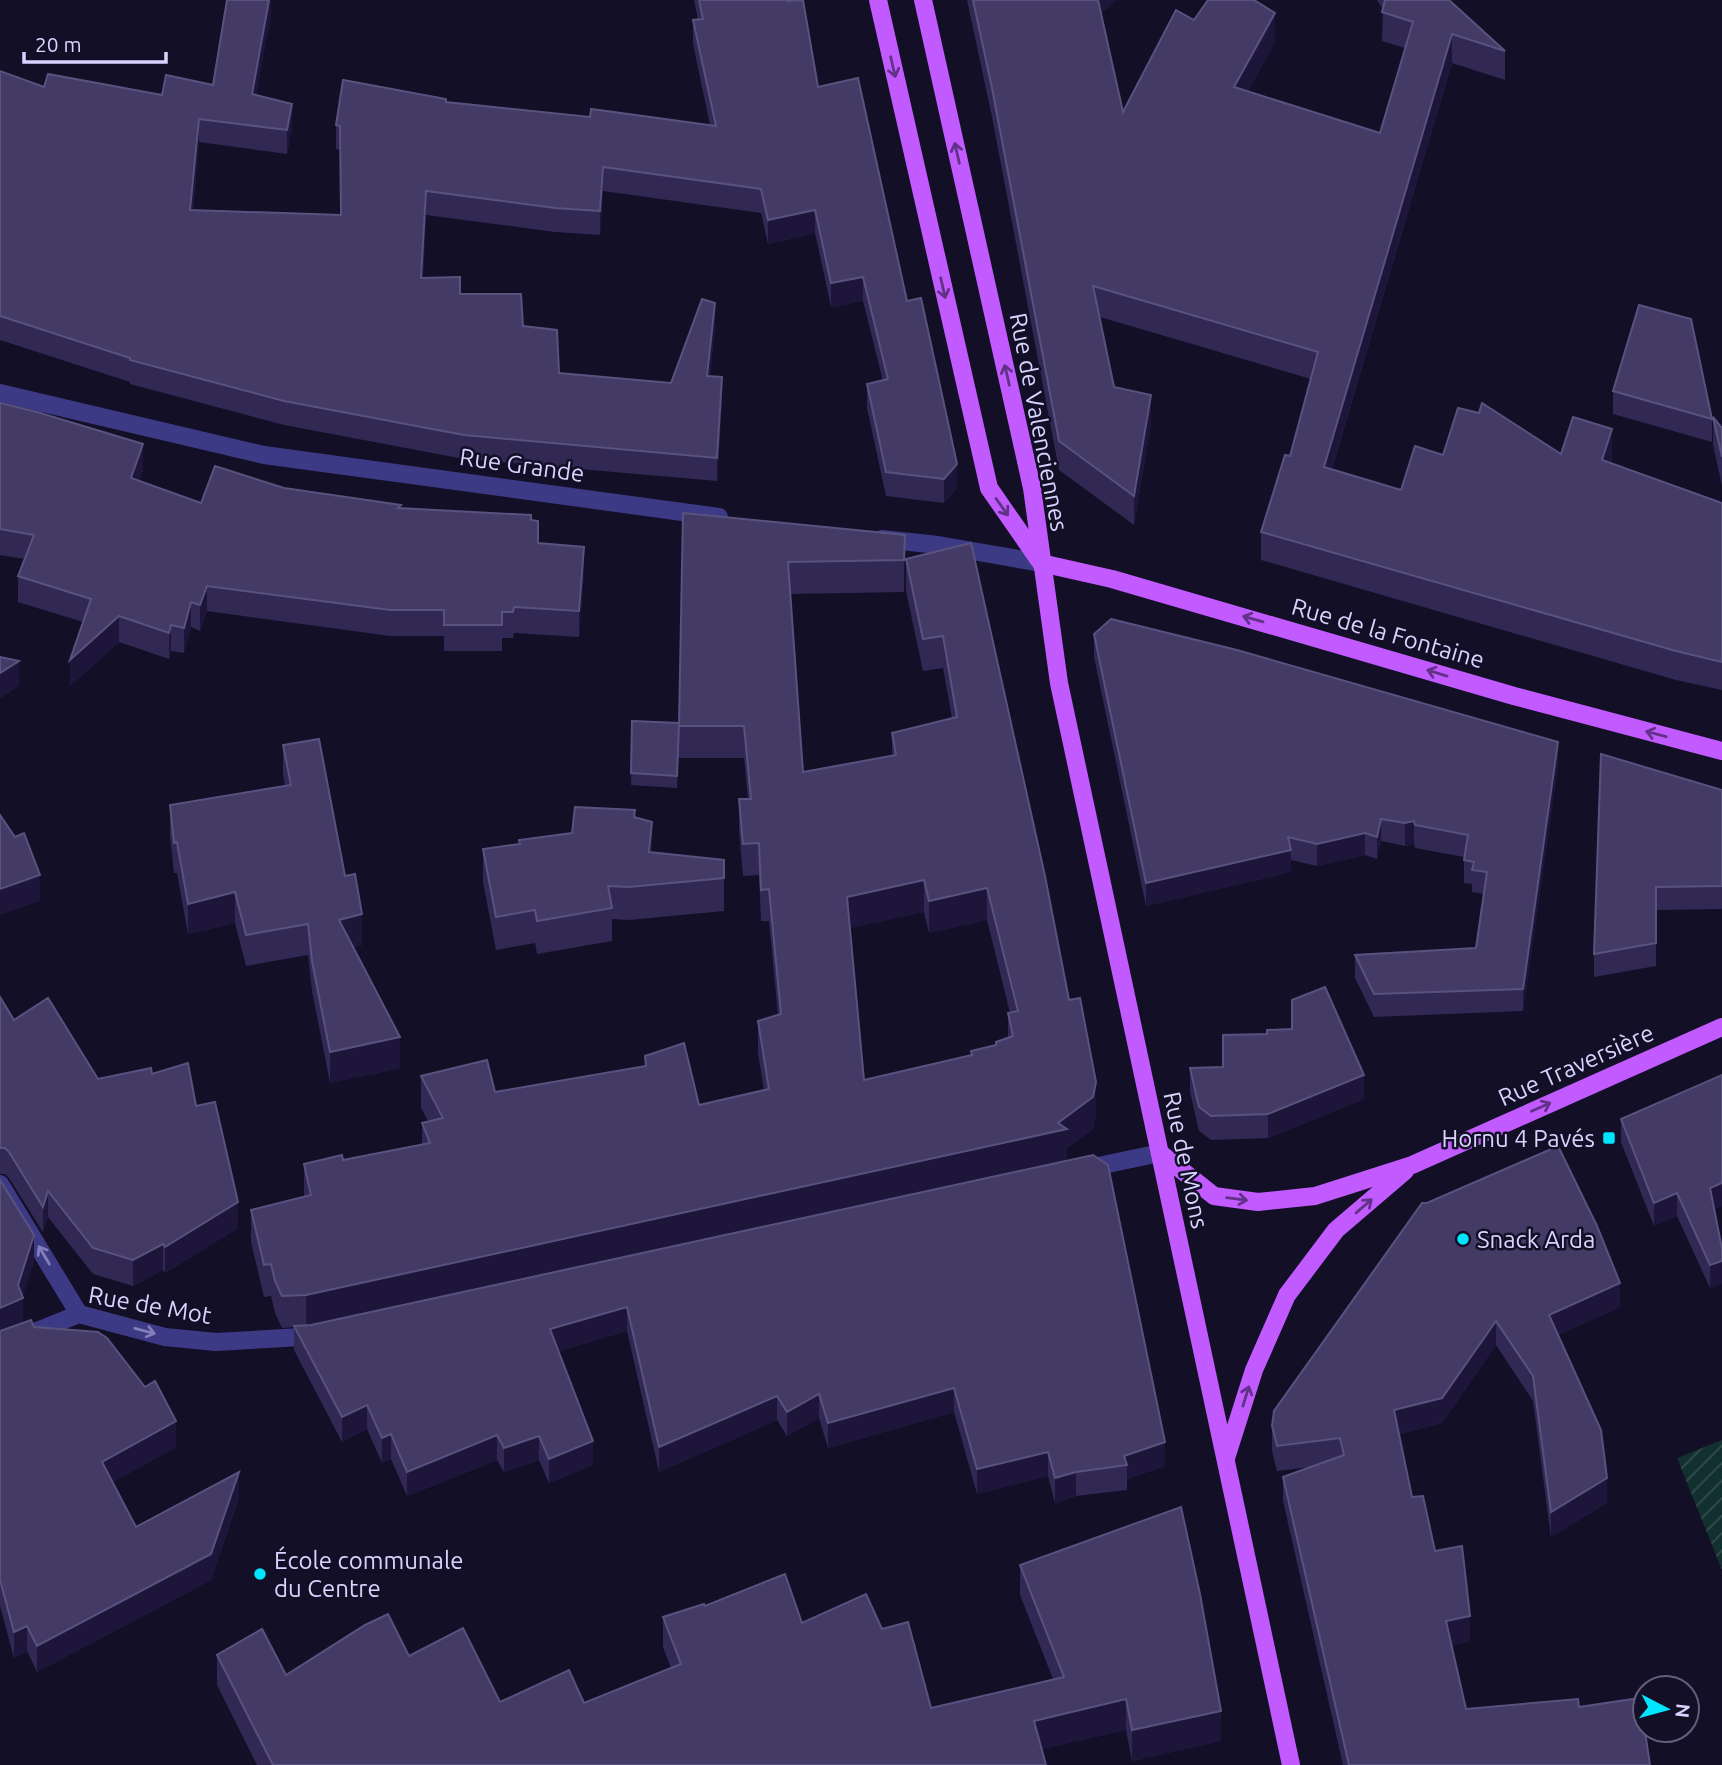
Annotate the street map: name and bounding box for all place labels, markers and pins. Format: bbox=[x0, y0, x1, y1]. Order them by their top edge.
place label: Hornu 4 Pavés bbox=[1441, 1125, 1595, 1152]
marker: Hornu 4 Pavés bbox=[1601, 1130, 1617, 1146]
place label: Snack Arda bbox=[1477, 1226, 1595, 1253]
marker: Snack Arda bbox=[1455, 1231, 1471, 1247]
place label: École communale du Centre bbox=[274, 1546, 463, 1602]
marker: École communale du Centre bbox=[252, 1566, 268, 1582]

